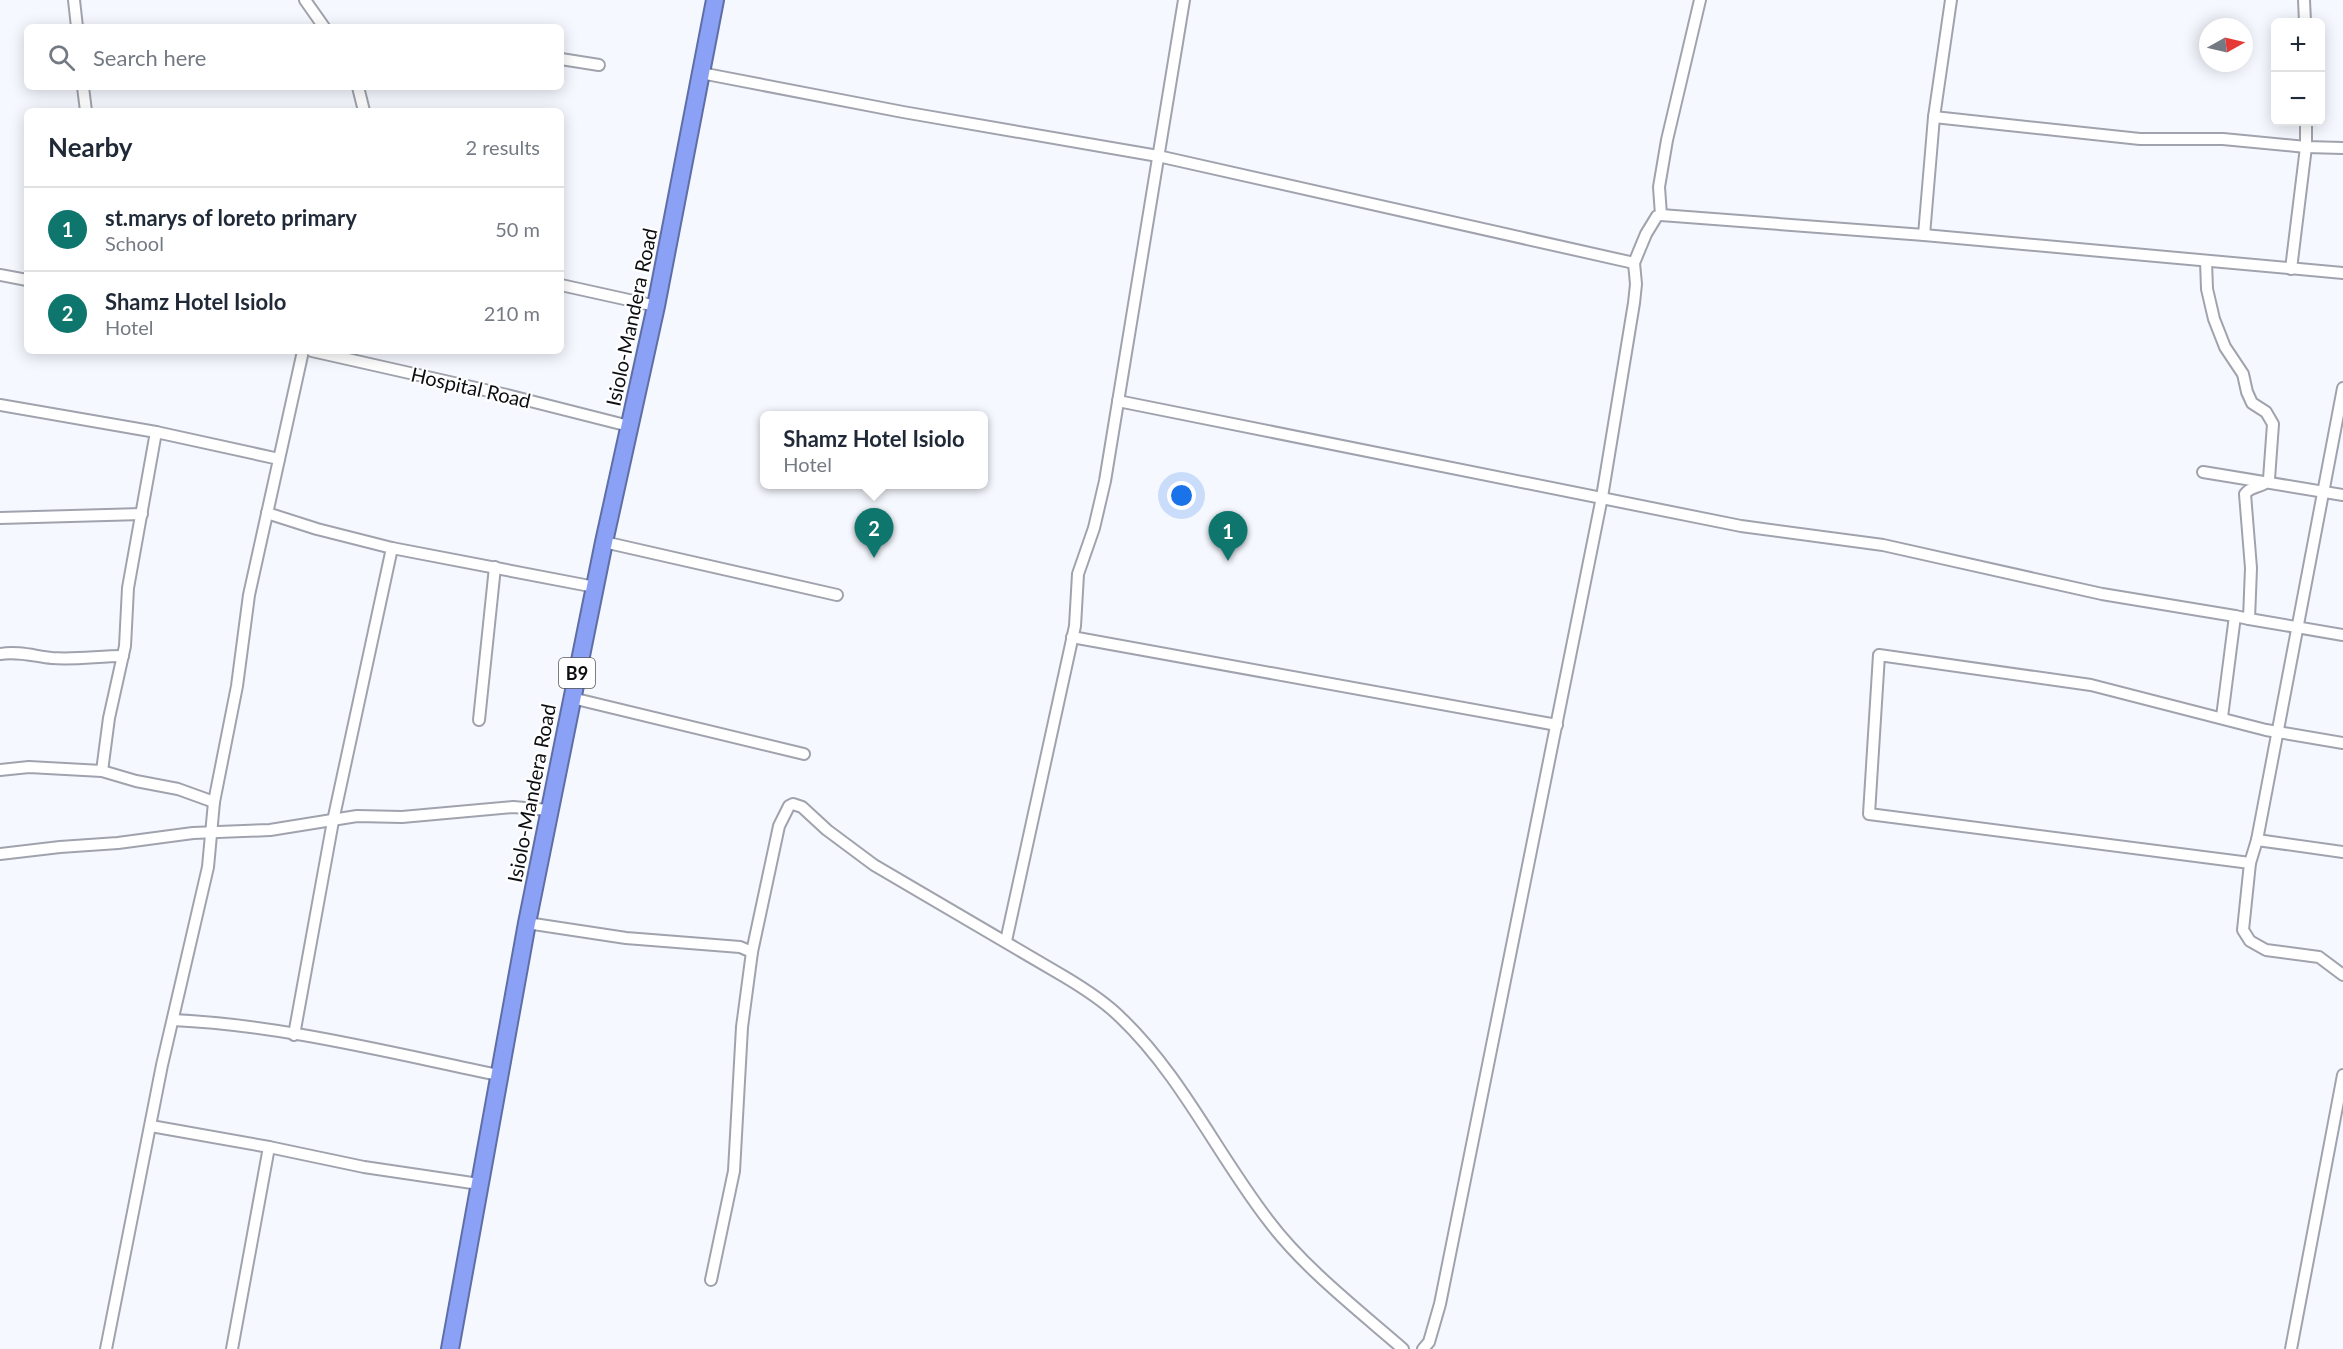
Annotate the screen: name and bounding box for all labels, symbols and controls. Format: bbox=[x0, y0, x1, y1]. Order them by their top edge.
north arrow bbox=[2199, 18, 2253, 72]
map controls bbox=[2271, 18, 2325, 126]
button: + bbox=[2271, 18, 2325, 72]
search box bbox=[24, 24, 564, 90]
icon: search bbox=[45, 41, 78, 74]
text: Search here bbox=[93, 44, 206, 71]
button: − bbox=[2271, 72, 2325, 126]
text: Nearby bbox=[48, 131, 133, 163]
text: 2 results bbox=[465, 135, 540, 159]
text: st.marys of loreto primary bbox=[105, 204, 357, 231]
text: 1 bbox=[62, 217, 73, 241]
text: 50 m bbox=[495, 217, 540, 241]
street label: Isiolo-Mandera Road bbox=[600, 226, 662, 408]
text: School bbox=[105, 231, 164, 255]
text: Shamz Hotel Isiolo bbox=[105, 288, 286, 315]
text: 2 bbox=[62, 301, 73, 325]
text: 210 m bbox=[484, 301, 540, 325]
text: Hotel bbox=[105, 315, 154, 339]
street label: Hospital Road bbox=[409, 362, 533, 412]
popup bbox=[760, 411, 988, 489]
text: Shamz Hotel Isiolo bbox=[783, 425, 965, 452]
text: Hotel bbox=[783, 452, 832, 476]
your location bbox=[1167, 481, 1196, 510]
pin: 2 bbox=[854, 508, 894, 558]
pin: 1 bbox=[1208, 512, 1248, 561]
road number: B9 bbox=[559, 658, 595, 688]
street label: Isiolo-Mandera Road bbox=[502, 702, 560, 884]

